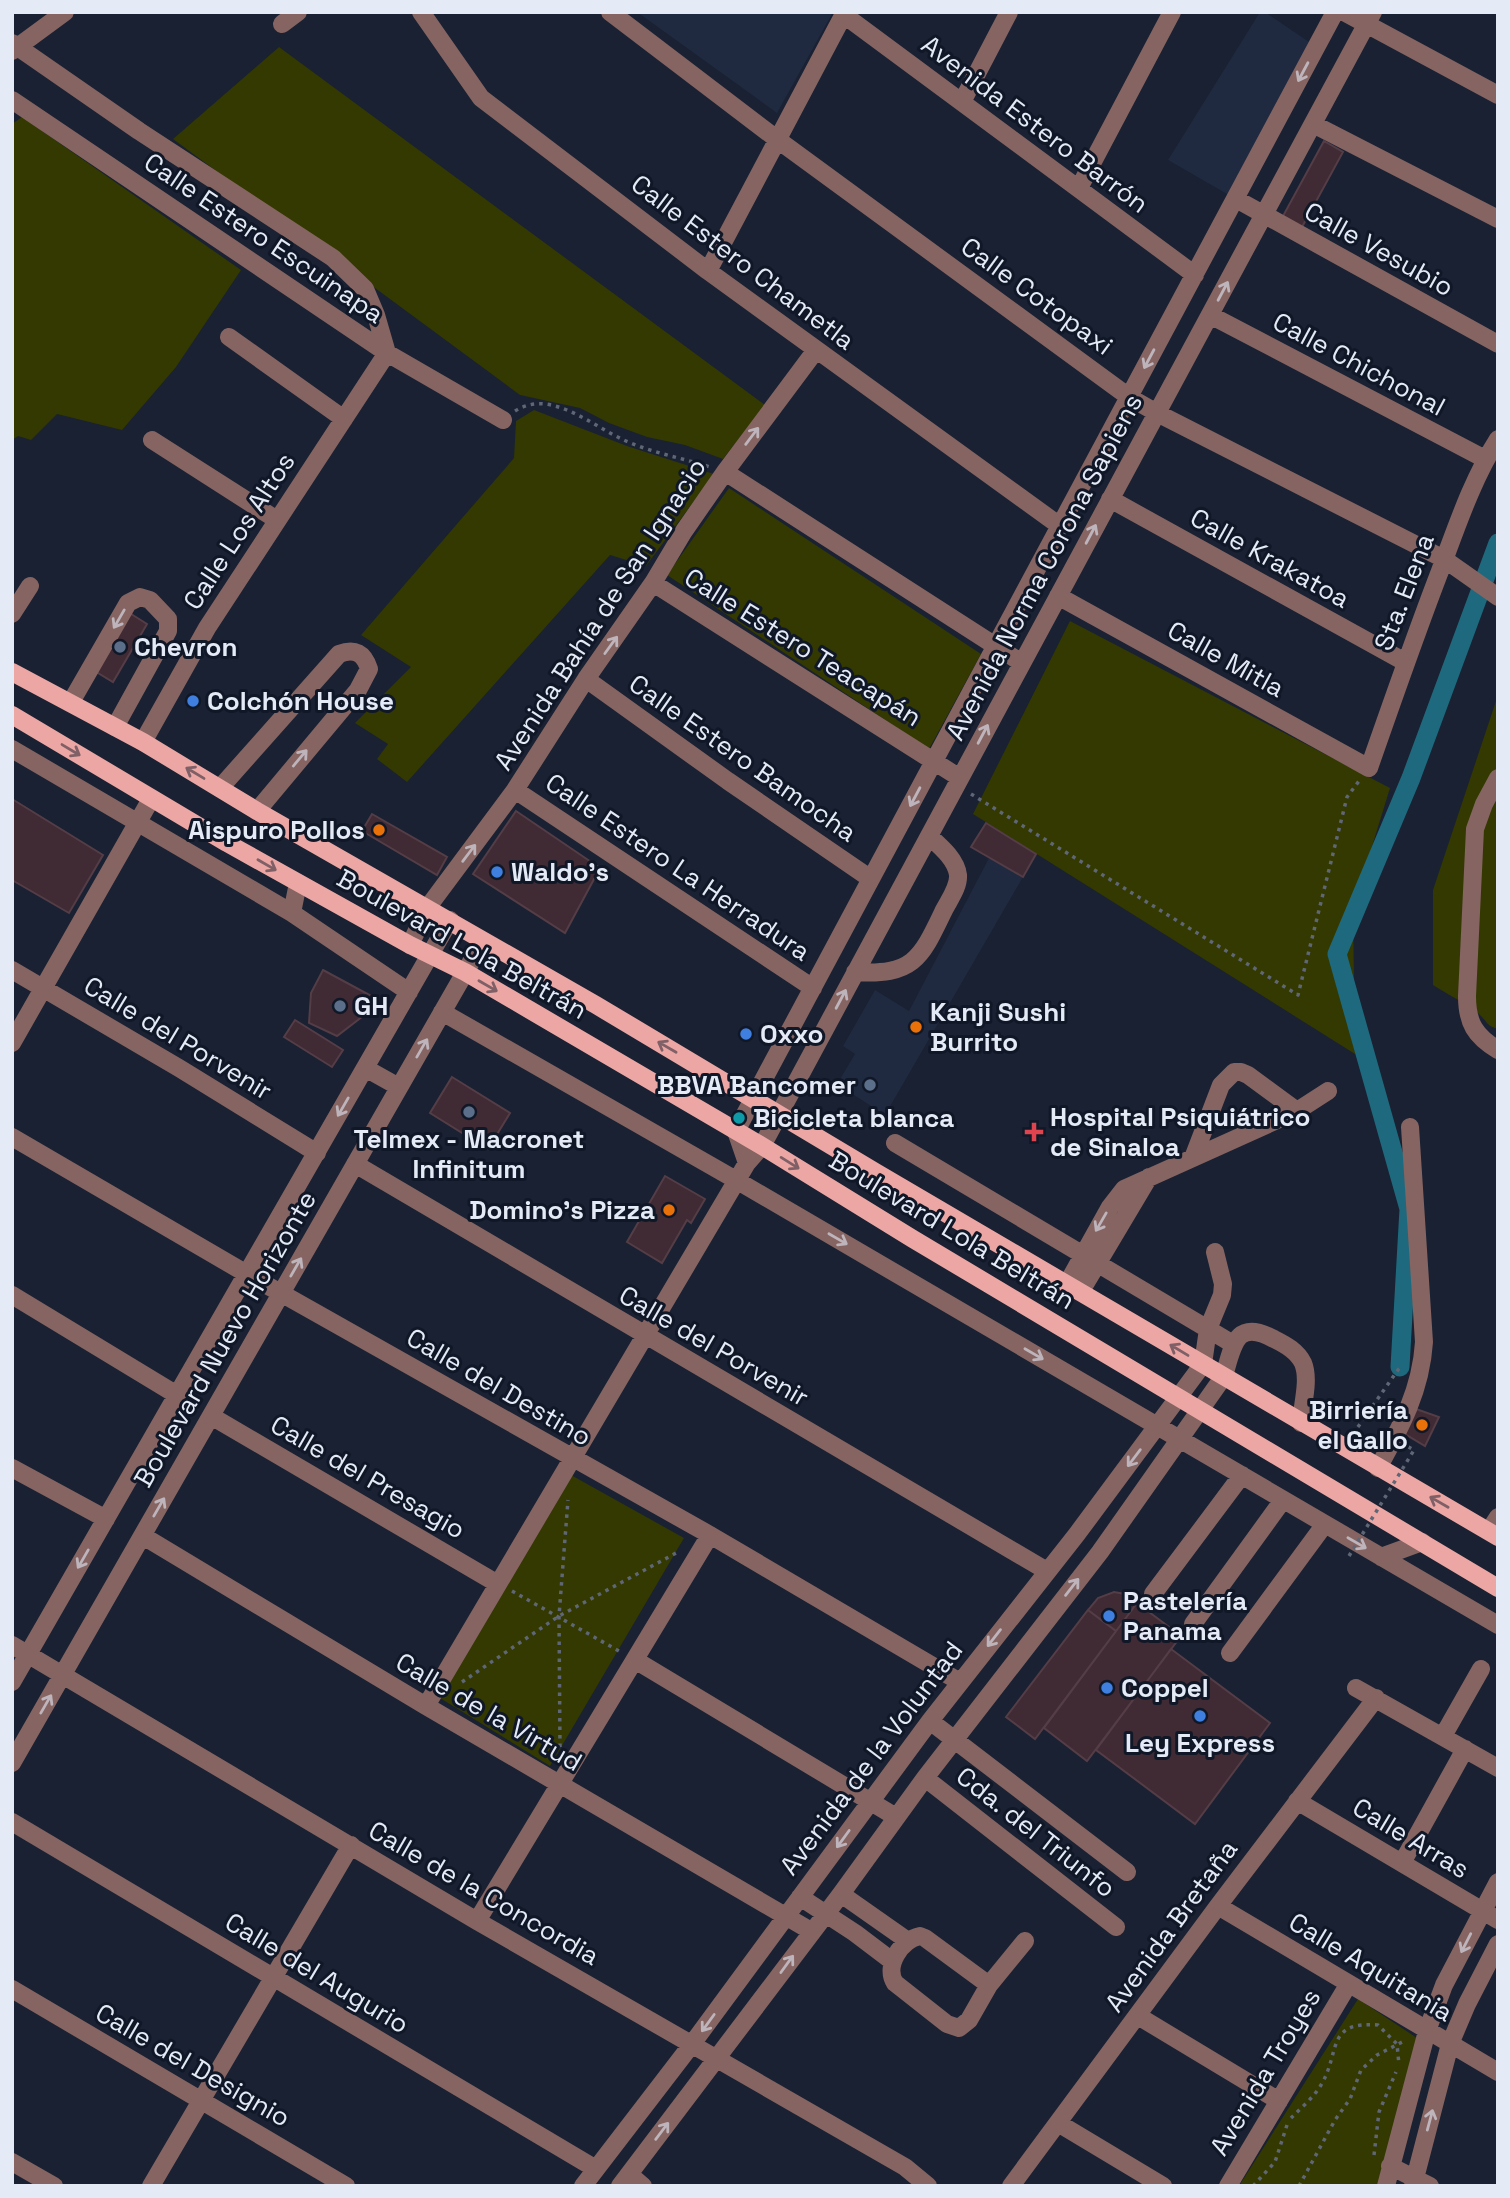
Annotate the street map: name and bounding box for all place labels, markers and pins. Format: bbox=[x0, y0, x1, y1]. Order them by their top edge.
place label: Chevron bbox=[134, 630, 237, 664]
marker: Chevron bbox=[112, 639, 128, 655]
place label: Colchón House bbox=[207, 684, 394, 718]
marker: Colchón House bbox=[185, 693, 201, 709]
place label: Aispuro Pollos bbox=[188, 813, 365, 847]
marker: Aispuro Pollos bbox=[371, 822, 387, 838]
place label: Waldo's bbox=[511, 855, 609, 889]
marker: Waldo's bbox=[489, 864, 505, 880]
place label: GH bbox=[354, 989, 388, 1023]
place label: Kanji Sushi Burrito bbox=[930, 995, 1066, 1059]
marker: GH bbox=[332, 998, 348, 1014]
place label: Oxxo bbox=[760, 1017, 823, 1051]
marker: Kanji Sushi Burrito bbox=[908, 1019, 924, 1035]
marker: Oxxo bbox=[738, 1026, 754, 1042]
place label: BBVA Bancomer bbox=[657, 1068, 856, 1102]
marker: BBVA Bancomer bbox=[862, 1077, 878, 1093]
place label: Hospital Psiquiátrico de Sinaloa bbox=[1050, 1100, 1310, 1164]
place label: Bicicleta blanca bbox=[753, 1101, 954, 1135]
marker: Telmex - Macronet Infinitum bbox=[461, 1104, 477, 1120]
marker: Bicicleta blanca bbox=[731, 1110, 747, 1126]
place label: Telmex - Macronet Infinitum bbox=[354, 1122, 584, 1186]
marker: Hospital Psiquiátrico de Sinaloa bbox=[1024, 1122, 1044, 1142]
place label: Domino's Pizza bbox=[469, 1193, 655, 1227]
marker: Domino's Pizza bbox=[661, 1202, 677, 1218]
place label: Birriería el Gallo bbox=[1309, 1393, 1408, 1457]
marker: Birriería el Gallo bbox=[1414, 1417, 1430, 1433]
place label: Pastelería Panama bbox=[1123, 1584, 1247, 1648]
marker: Pastelería Panama bbox=[1101, 1608, 1117, 1624]
place label: Coppel bbox=[1121, 1671, 1209, 1705]
marker: Coppel bbox=[1099, 1680, 1115, 1696]
marker: Ley Express bbox=[1192, 1708, 1208, 1724]
place label: Ley Express bbox=[1125, 1726, 1275, 1760]

